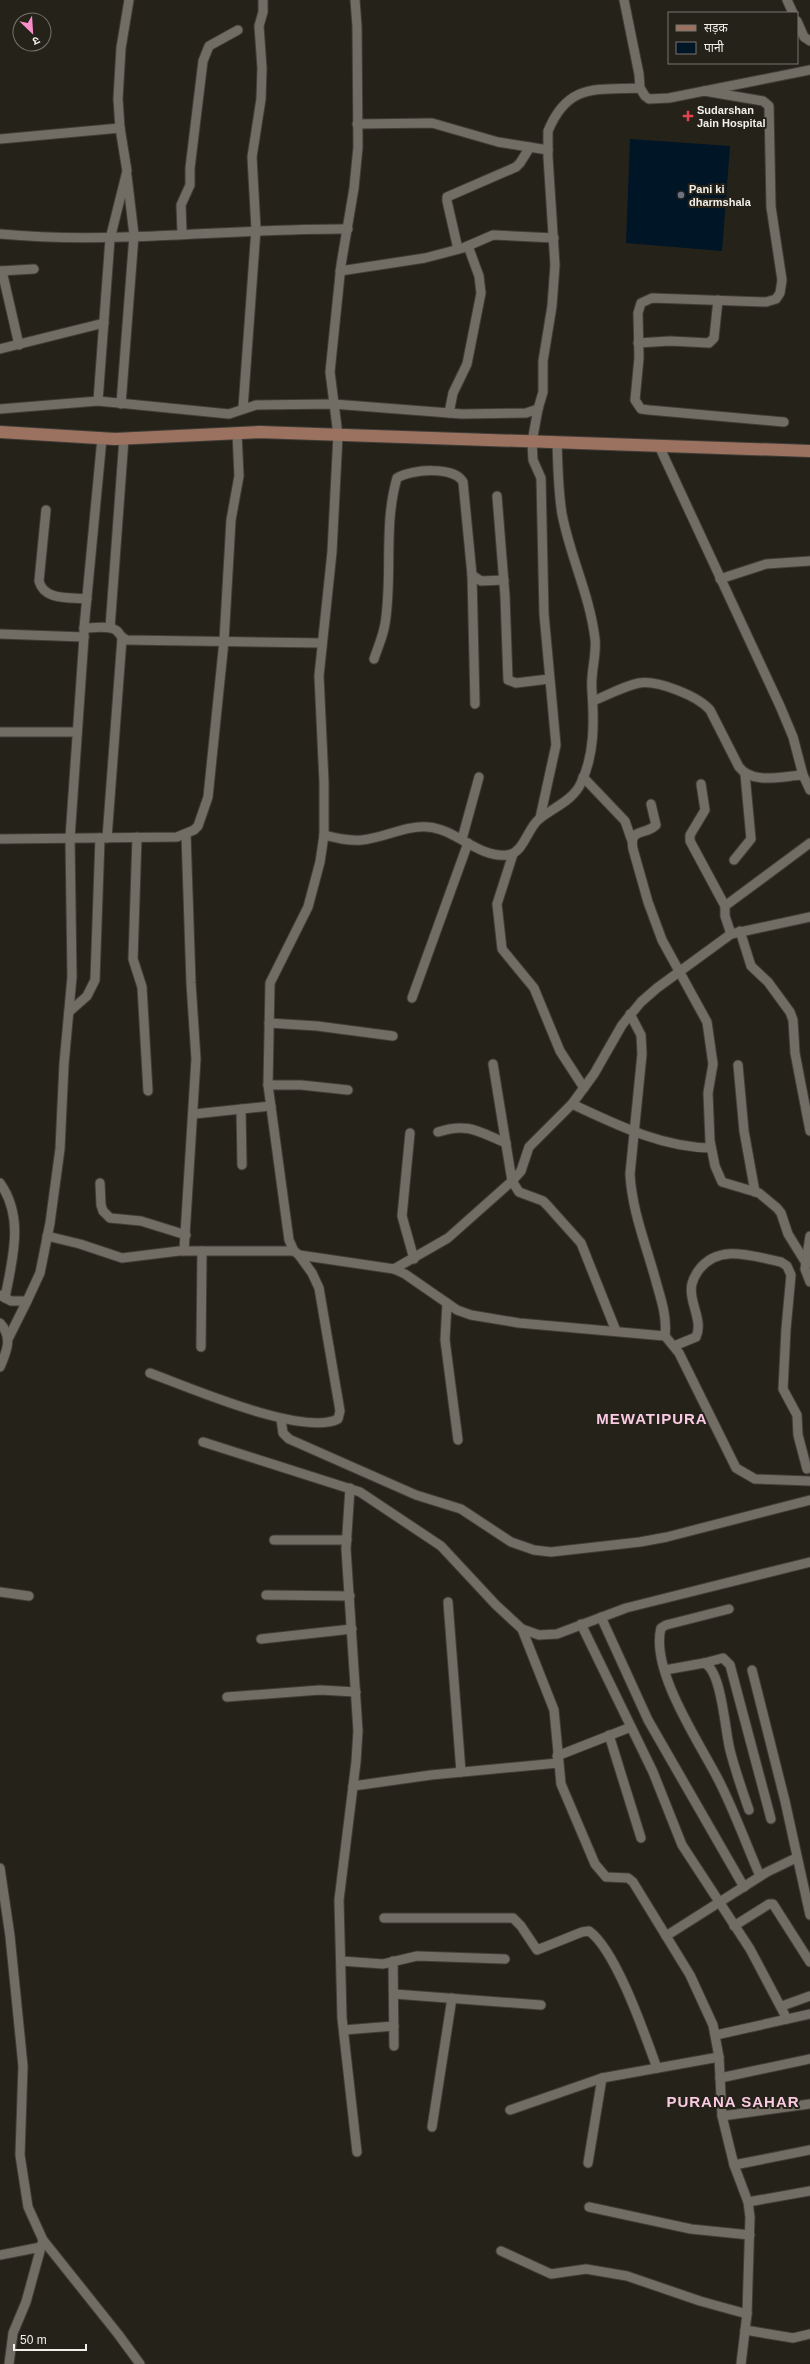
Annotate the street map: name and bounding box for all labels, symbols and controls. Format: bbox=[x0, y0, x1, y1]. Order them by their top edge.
north arrow bbox=[12, 12, 52, 52]
legend bbox=[668, 12, 798, 64]
text: सड़क bbox=[704, 21, 729, 35]
text: उ bbox=[30, 34, 42, 48]
text: पानी bbox=[704, 40, 725, 55]
place label: Sudarshan Jain Hospital bbox=[697, 104, 765, 129]
marker: Sudarshan Jain Hospital bbox=[682, 110, 694, 122]
place label: Pani ki dharmshala bbox=[689, 183, 752, 208]
marker: Pani ki dharmshala bbox=[676, 190, 686, 200]
district label: MEWATIPURA bbox=[596, 1410, 708, 1427]
district label: PURANA SAHAR bbox=[666, 2093, 800, 2110]
scale bar bbox=[14, 2326, 86, 2352]
text: 50 m bbox=[20, 2333, 47, 2347]

